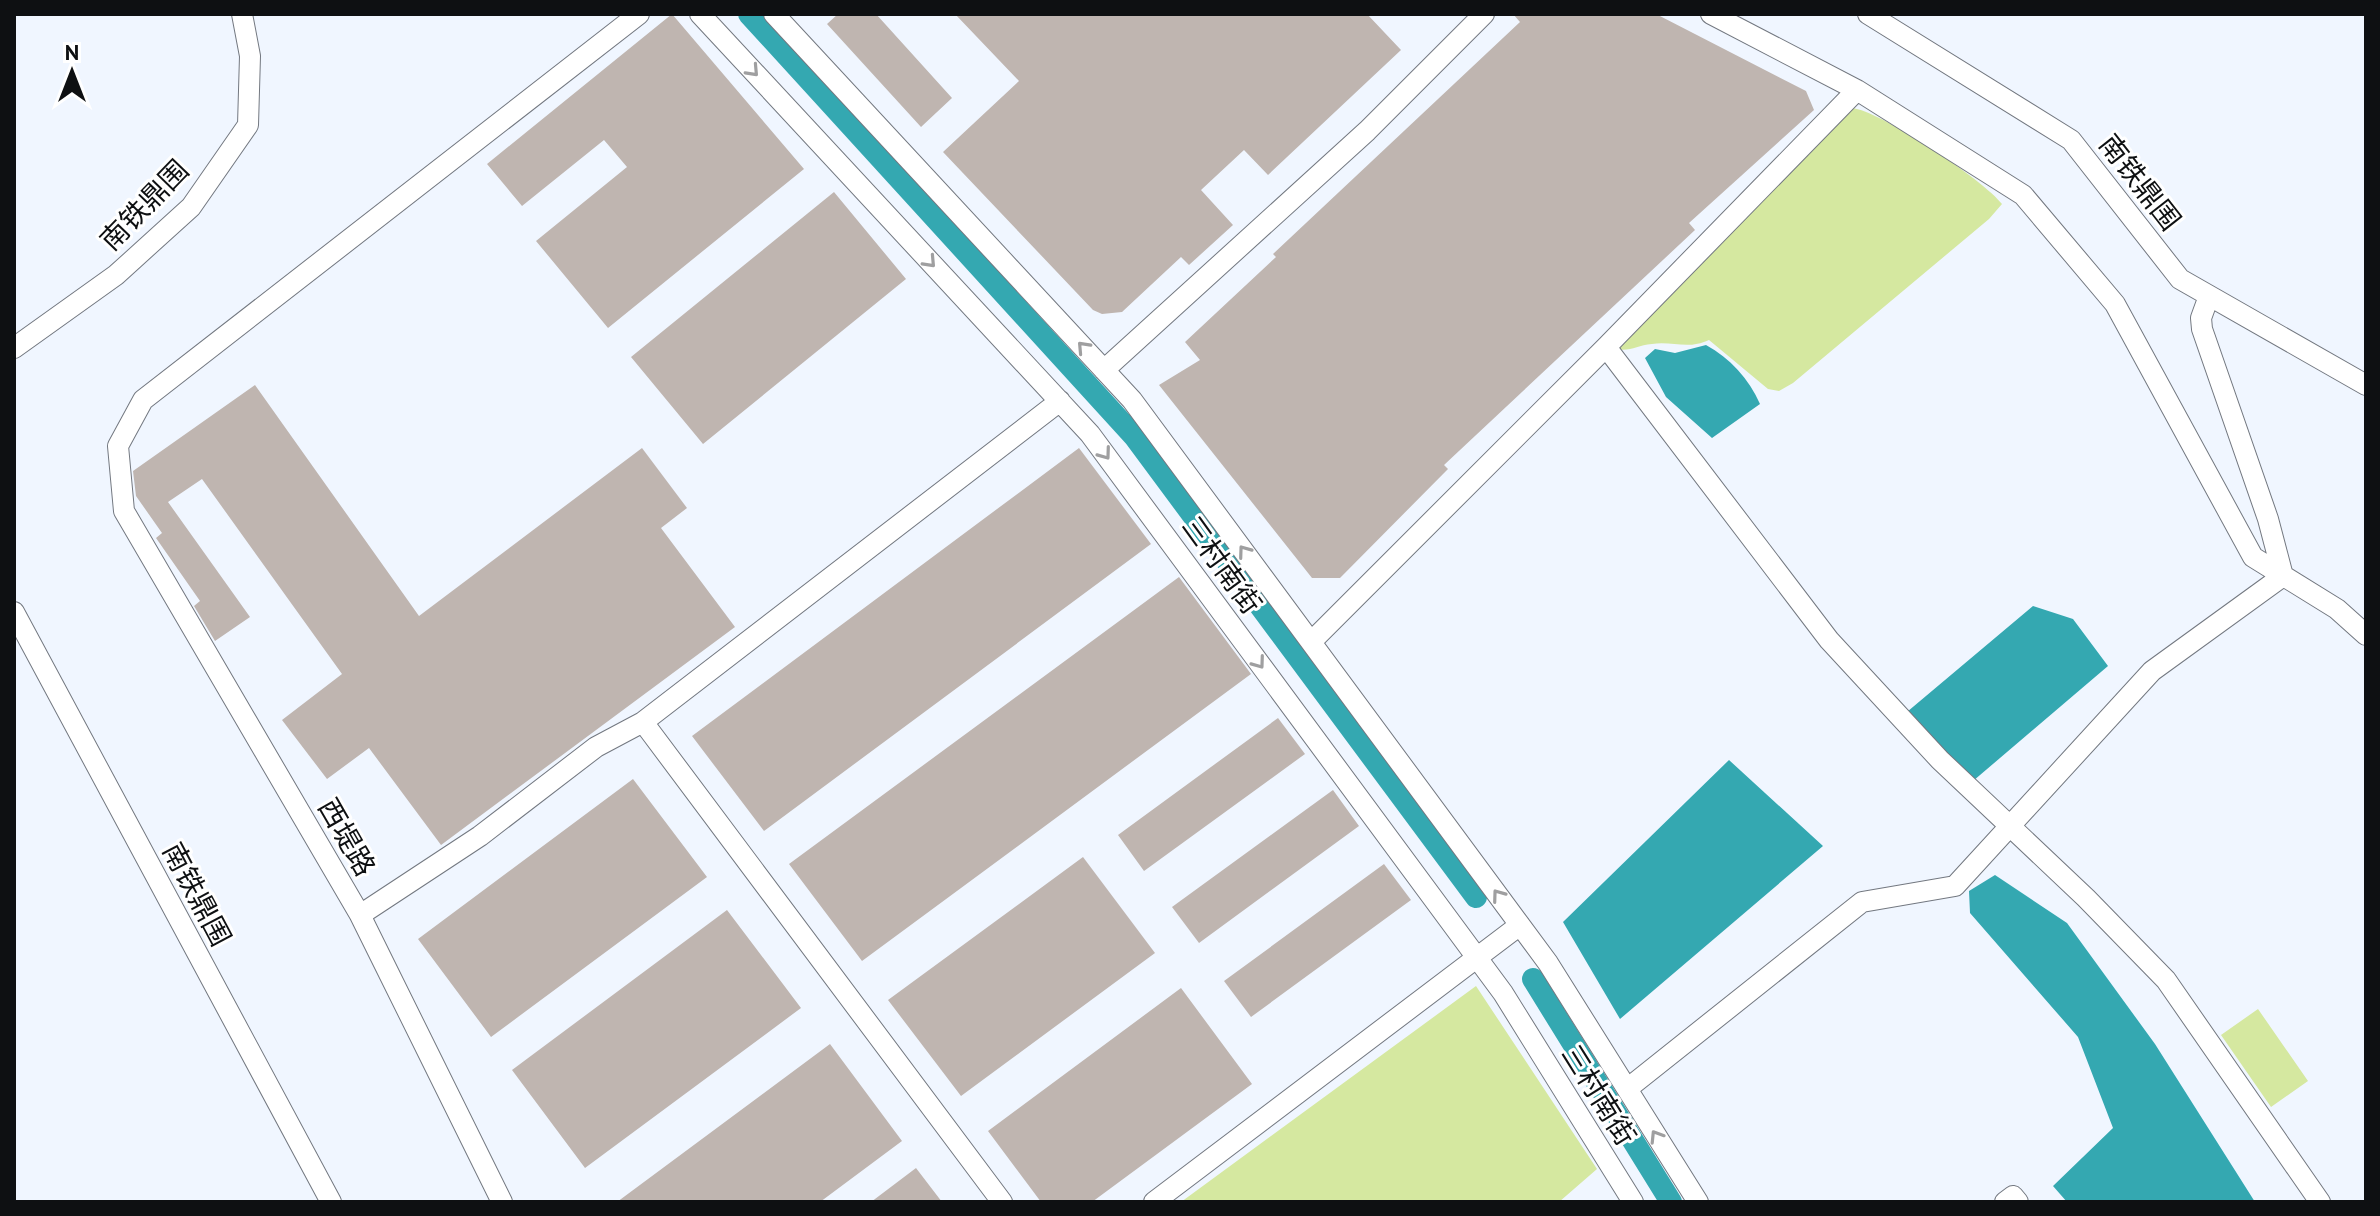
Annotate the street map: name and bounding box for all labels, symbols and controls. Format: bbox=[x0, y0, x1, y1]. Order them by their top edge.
north arrow bbox=[32, 32, 112, 112]
text: N bbox=[65, 38, 79, 66]
one-way arrow bbox=[744, 62, 759, 76]
street label: 南铁鼎围 bbox=[2091, 126, 2189, 237]
street label: 南铁鼎围 bbox=[91, 152, 196, 258]
one-way arrow bbox=[921, 252, 935, 267]
one-way arrow bbox=[1078, 342, 1093, 356]
one-way arrow bbox=[1095, 445, 1110, 460]
street label: 三村南街 bbox=[1175, 509, 1270, 621]
one-way arrow bbox=[1239, 545, 1254, 560]
one-way arrow bbox=[1250, 654, 1264, 669]
street label: 西堤路 bbox=[310, 791, 384, 882]
street label: 南铁鼎围 bbox=[155, 836, 240, 952]
one-way arrow bbox=[1494, 890, 1508, 904]
street label: 三村南街 bbox=[1554, 1037, 1645, 1152]
one-way arrow bbox=[1651, 1130, 1666, 1145]

